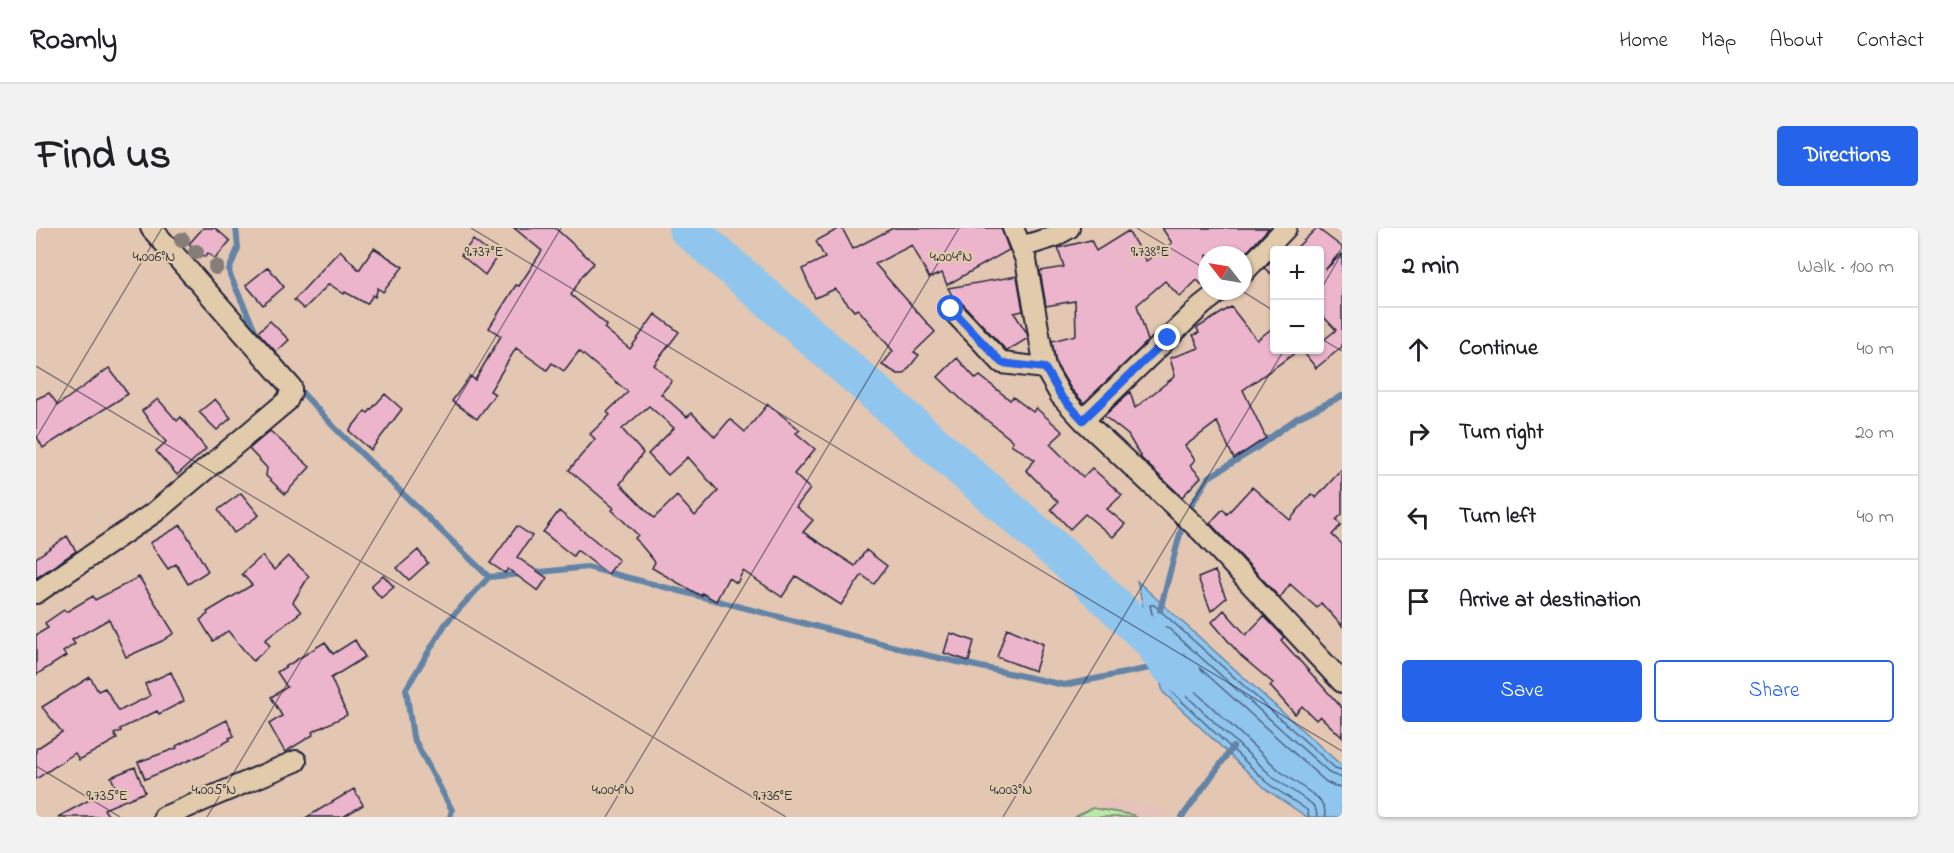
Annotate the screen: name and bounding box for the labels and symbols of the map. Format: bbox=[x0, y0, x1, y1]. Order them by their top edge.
text: 9.737°E bbox=[464, 241, 504, 263]
text: 9.738°E bbox=[1131, 241, 1169, 263]
text: 4.006°N bbox=[133, 246, 175, 268]
text: 4.004°N bbox=[930, 246, 972, 268]
north arrow bbox=[1198, 246, 1252, 300]
route start bbox=[937, 295, 963, 321]
route end bbox=[1154, 324, 1180, 350]
text: 4.005°N bbox=[192, 779, 236, 801]
text: 4.004°N bbox=[592, 779, 634, 801]
text: 4.003°N bbox=[990, 779, 1032, 801]
text: 9.735°E bbox=[86, 785, 128, 807]
text: 9.736°E bbox=[753, 785, 793, 807]

